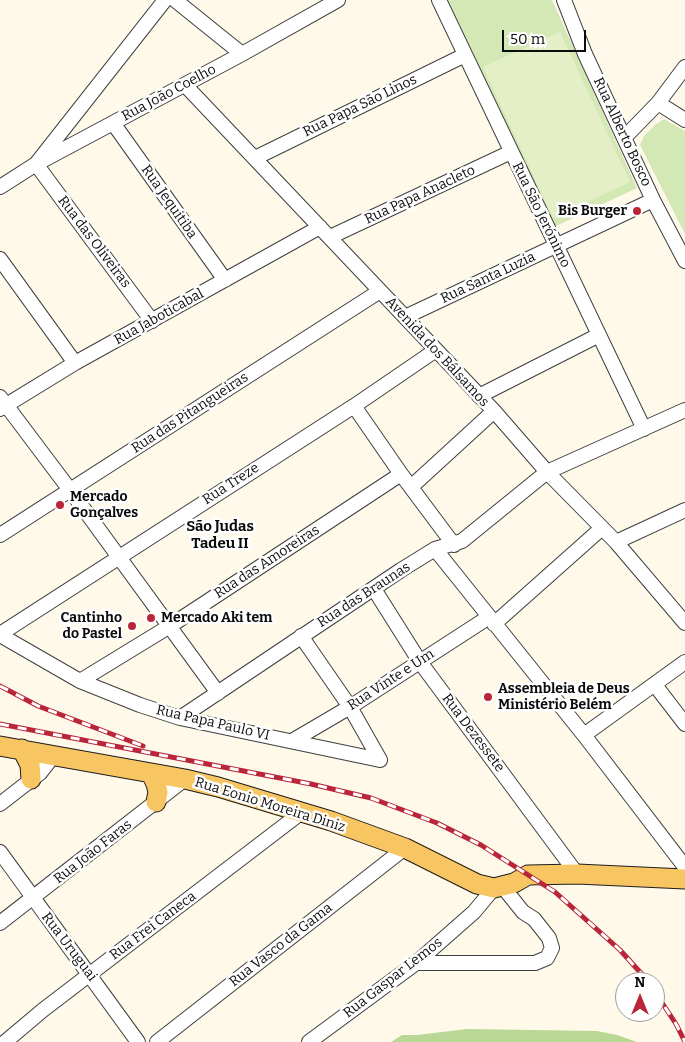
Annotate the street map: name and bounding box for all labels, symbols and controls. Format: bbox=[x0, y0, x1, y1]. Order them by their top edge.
scale bar bbox=[505, 20, 589, 52]
text: 50 m bbox=[510, 30, 545, 48]
street label: Rua João Coelho bbox=[119, 61, 219, 125]
street label: Rua Papa São Linos bbox=[300, 71, 420, 141]
street label: Rua Alberto Bosco bbox=[589, 75, 655, 189]
street label: Rua São Jerónimo bbox=[508, 160, 574, 270]
street label: Rua Jequitiba bbox=[137, 162, 201, 242]
street label: Rua Papa Anacleto bbox=[362, 162, 478, 228]
street label: Rua das Oliveiras bbox=[54, 193, 134, 291]
place label: Bis Burger bbox=[558, 203, 627, 219]
marker: Bis Burger bbox=[631, 205, 643, 217]
street label: Rua Santa Luzia bbox=[438, 249, 538, 307]
street label: Rua Jaboticabal bbox=[111, 285, 207, 349]
street label: Avenida dos Bálsamos bbox=[382, 293, 492, 411]
street label: Rua das Pitangueiras bbox=[129, 369, 251, 457]
street label: Rua Treze bbox=[200, 460, 262, 508]
place label: Mercado Gonçalves bbox=[70, 489, 138, 522]
marker: Mercado Gonçalves bbox=[54, 499, 66, 511]
district label: São Judas Tadeu II bbox=[186, 518, 254, 553]
street label: Rua das Amoreiras bbox=[211, 522, 323, 602]
street label: Rua das Braunas bbox=[314, 559, 414, 631]
place label: Cantinho do Pastel bbox=[61, 610, 122, 642]
place label: Mercado Aki tem bbox=[161, 610, 272, 626]
marker: Mercado Aki tem bbox=[145, 612, 157, 624]
marker: Cantinho do Pastel bbox=[126, 620, 138, 632]
street label: Rua Vinte e Um bbox=[345, 646, 437, 714]
place label: Assembleia de Deus Ministério Belém bbox=[498, 681, 630, 714]
street label: Rua Dezessete bbox=[438, 691, 508, 775]
marker: Assembleia de Deus Ministério Belém bbox=[482, 691, 494, 703]
street label: Rua Papa Paulo VI bbox=[155, 702, 271, 744]
street label: Rua Eonio Moreira Diniz bbox=[193, 774, 347, 836]
street label: Rua João Faras bbox=[51, 816, 135, 888]
street label: Rua Frei Caneca bbox=[107, 888, 199, 964]
street label: Rua Vasco da Gama bbox=[226, 900, 336, 990]
street label: Rua Uruguai bbox=[38, 909, 100, 985]
street label: Rua Gaspar Lemos bbox=[340, 934, 446, 1022]
north arrow bbox=[615, 972, 665, 1022]
text: N bbox=[635, 974, 645, 991]

